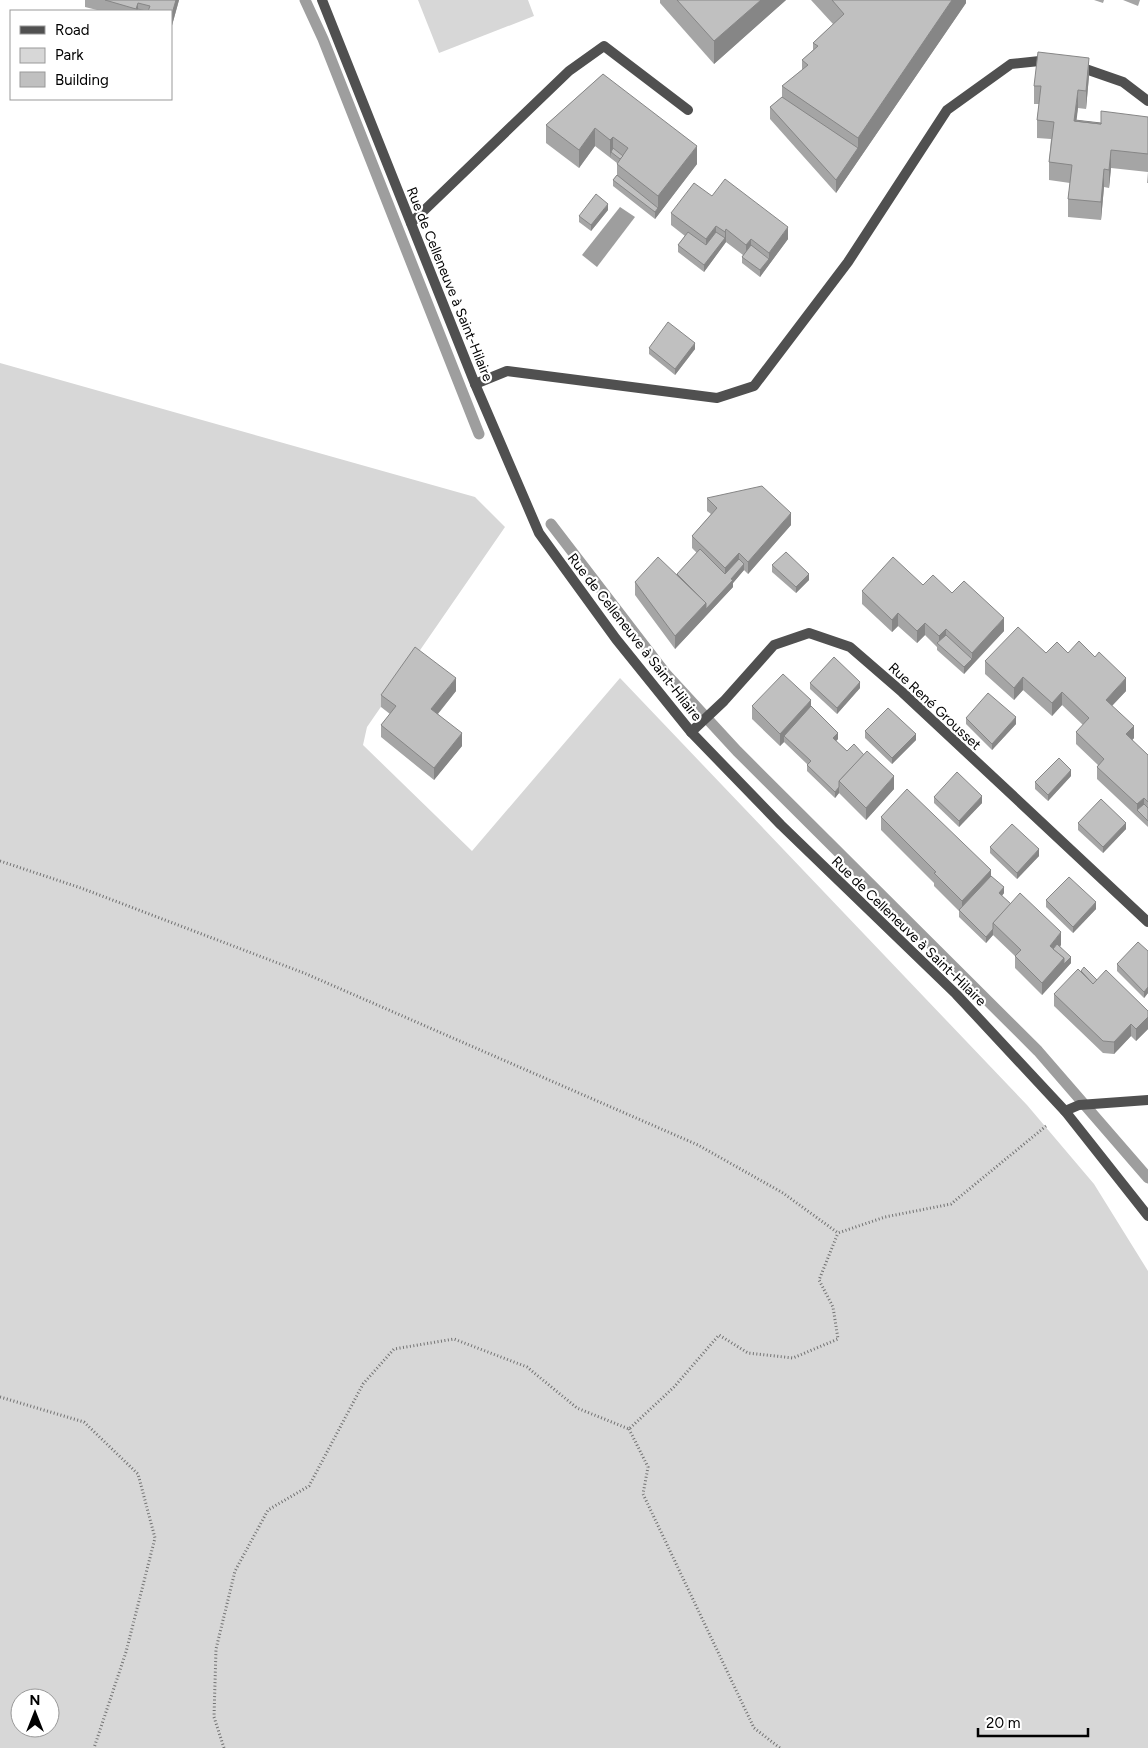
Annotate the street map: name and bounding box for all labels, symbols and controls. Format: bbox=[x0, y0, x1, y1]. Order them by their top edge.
legend bbox=[10, 10, 172, 100]
text: Road bbox=[55, 21, 90, 39]
text: Park bbox=[55, 46, 84, 64]
text: Building bbox=[55, 71, 109, 89]
street label: Rue de Celleneuve à Saint-Hilaire bbox=[403, 185, 497, 384]
street label: Rue de Celleneuve à Saint-Hilaire bbox=[564, 550, 706, 725]
street label: Rue René Grousset bbox=[885, 659, 984, 754]
street label: Rue de Celleneuve à Saint-Hilaire bbox=[828, 853, 990, 1010]
north arrow bbox=[10, 1688, 60, 1738]
text: N bbox=[30, 1692, 40, 1709]
scale bar bbox=[978, 1706, 1088, 1738]
text: 20 m bbox=[986, 1714, 1020, 1732]

